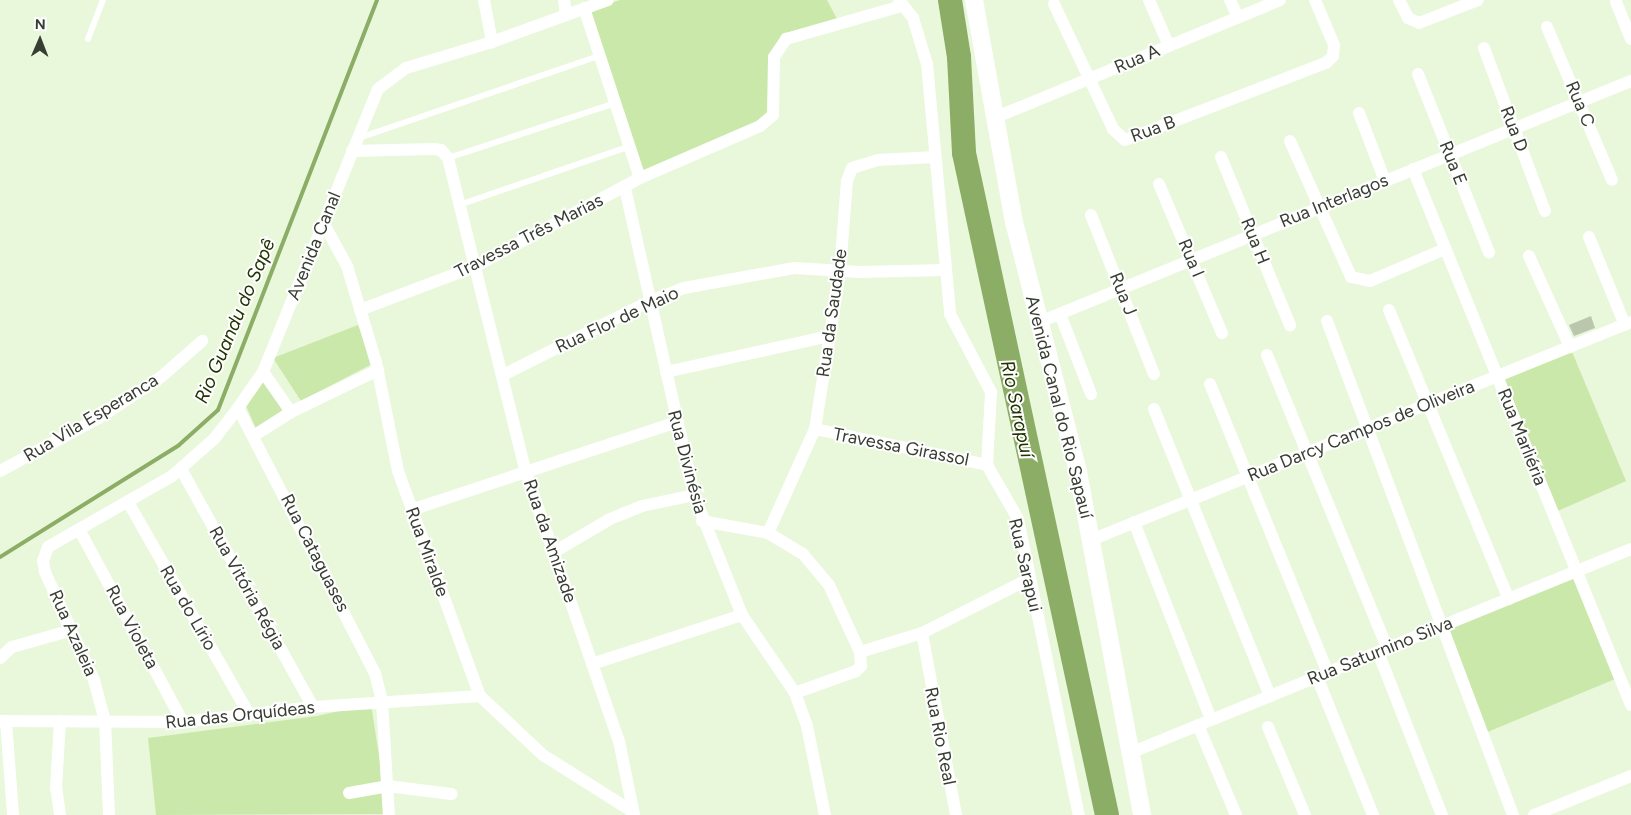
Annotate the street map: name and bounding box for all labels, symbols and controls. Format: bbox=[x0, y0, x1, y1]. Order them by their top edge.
north arrow bbox=[15, 15, 65, 65]
text: N bbox=[35, 16, 46, 33]
street label: Rua A bbox=[1111, 40, 1163, 78]
street label: Rua C bbox=[1561, 78, 1599, 130]
street label: Rua D bbox=[1495, 103, 1533, 155]
street label: Rua B bbox=[1128, 111, 1178, 147]
street label: Rua E bbox=[1434, 138, 1472, 188]
street label: Rua Interlagos bbox=[1277, 169, 1391, 233]
street label: Avenida Canal bbox=[283, 189, 345, 303]
street label: Travessa Três Marias bbox=[451, 189, 607, 283]
street label: Rua H bbox=[1236, 214, 1274, 268]
water label: Rio Guandu do Sapê bbox=[190, 235, 280, 407]
street label: Rua I bbox=[1173, 235, 1209, 281]
street label: Rua da Saudade bbox=[812, 247, 852, 379]
street label: Rua J bbox=[1105, 269, 1141, 319]
street label: Rua Flor de Maio bbox=[552, 282, 682, 358]
street label: Avenida Canal do Rio Sapauí bbox=[1021, 293, 1097, 521]
water label: Rio Sarapuí bbox=[996, 358, 1038, 460]
street label: Rua Vila Esperanca bbox=[20, 369, 162, 467]
street label: Rua Darcy Campos de Oliveira bbox=[1244, 376, 1478, 486]
street label: Rua Marliéria bbox=[1493, 385, 1551, 489]
street label: Rua Divinésia bbox=[663, 408, 711, 516]
street label: Travessa Girassol bbox=[831, 423, 971, 471]
street label: Rua da Amizade bbox=[519, 476, 581, 606]
street label: Rua Cataguases bbox=[276, 490, 354, 616]
street label: Rua Miralde bbox=[401, 504, 453, 600]
street label: Rua Sarapui bbox=[1004, 516, 1046, 614]
street label: Rua Vitória Régia bbox=[204, 523, 290, 653]
street label: Rua do Lírio bbox=[155, 562, 221, 654]
street label: Rua Violeta bbox=[101, 581, 163, 673]
street label: Rua Azaleia bbox=[44, 586, 102, 680]
street label: Rua Saturnino Silva bbox=[1304, 612, 1456, 690]
street label: Rua Rio Real bbox=[920, 685, 960, 787]
street label: Rua das Orquídeas bbox=[164, 696, 316, 734]

